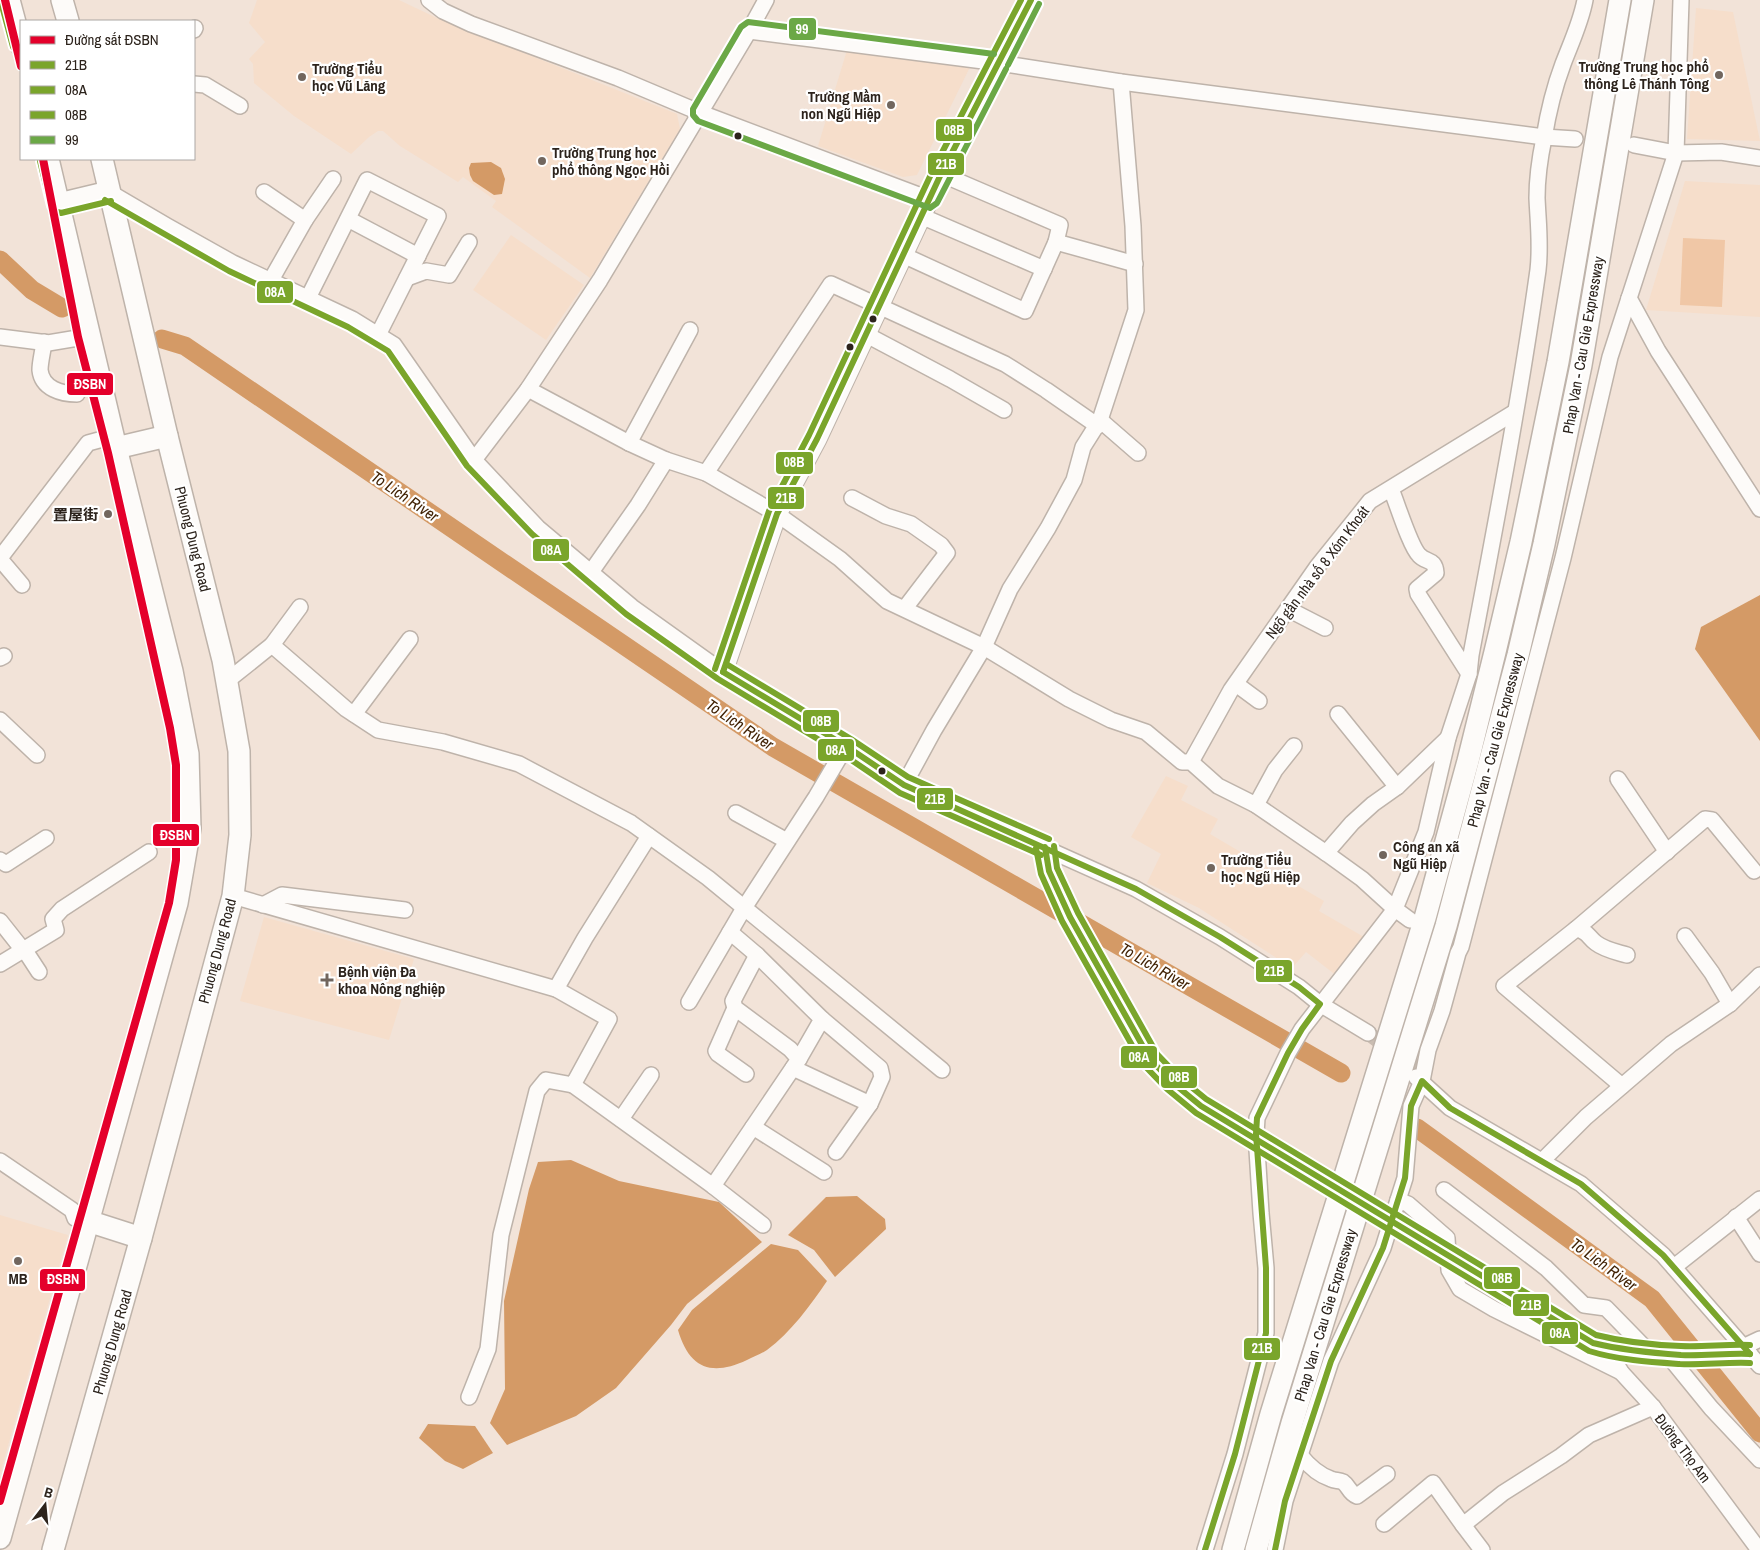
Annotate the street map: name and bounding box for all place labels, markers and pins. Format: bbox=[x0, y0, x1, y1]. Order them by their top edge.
place label: Trường Trung học phổ thông Lê Thánh Tông bbox=[1578, 56, 1709, 94]
place label: Trường Tiểu học Vũ Lăng bbox=[312, 58, 386, 96]
marker: Trường Trung học phổ thông Lê Thánh Tông bbox=[1713, 69, 1725, 81]
marker: Trường Tiểu học Vũ Lăng bbox=[296, 71, 308, 83]
place label: Trường Mầm non Ngũ Hiệp bbox=[801, 86, 881, 124]
marker: Trường Mầm non Ngũ Hiệp bbox=[885, 99, 897, 111]
unlabelled marker bbox=[733, 131, 743, 141]
place label: Trường Trung học phổ thông Ngọc Hồi bbox=[552, 142, 670, 180]
marker: Trường Trung học phổ thông Ngọc Hồi bbox=[536, 155, 548, 167]
unlabelled marker bbox=[868, 314, 878, 324]
unlabelled marker bbox=[845, 342, 855, 352]
place label: 置屋街 bbox=[53, 504, 98, 525]
marker: 置屋街 bbox=[102, 508, 114, 520]
unlabelled marker bbox=[877, 766, 887, 776]
place label: Công an xã Ngũ Hiệp bbox=[1393, 836, 1459, 874]
place label: Trường Tiểu học Ngũ Hiệp bbox=[1221, 849, 1300, 887]
marker: Công an xã Ngũ Hiệp bbox=[1377, 849, 1389, 861]
marker: Trường Tiểu học Ngũ Hiệp bbox=[1205, 862, 1217, 874]
place label: Bệnh viện Đa khoa Nông nghiệp bbox=[338, 961, 445, 999]
marker: Bệnh viện Đa khoa Nông nghiệp bbox=[320, 973, 334, 987]
marker: MB bbox=[12, 1255, 24, 1267]
place label: MB bbox=[8, 1268, 28, 1289]

